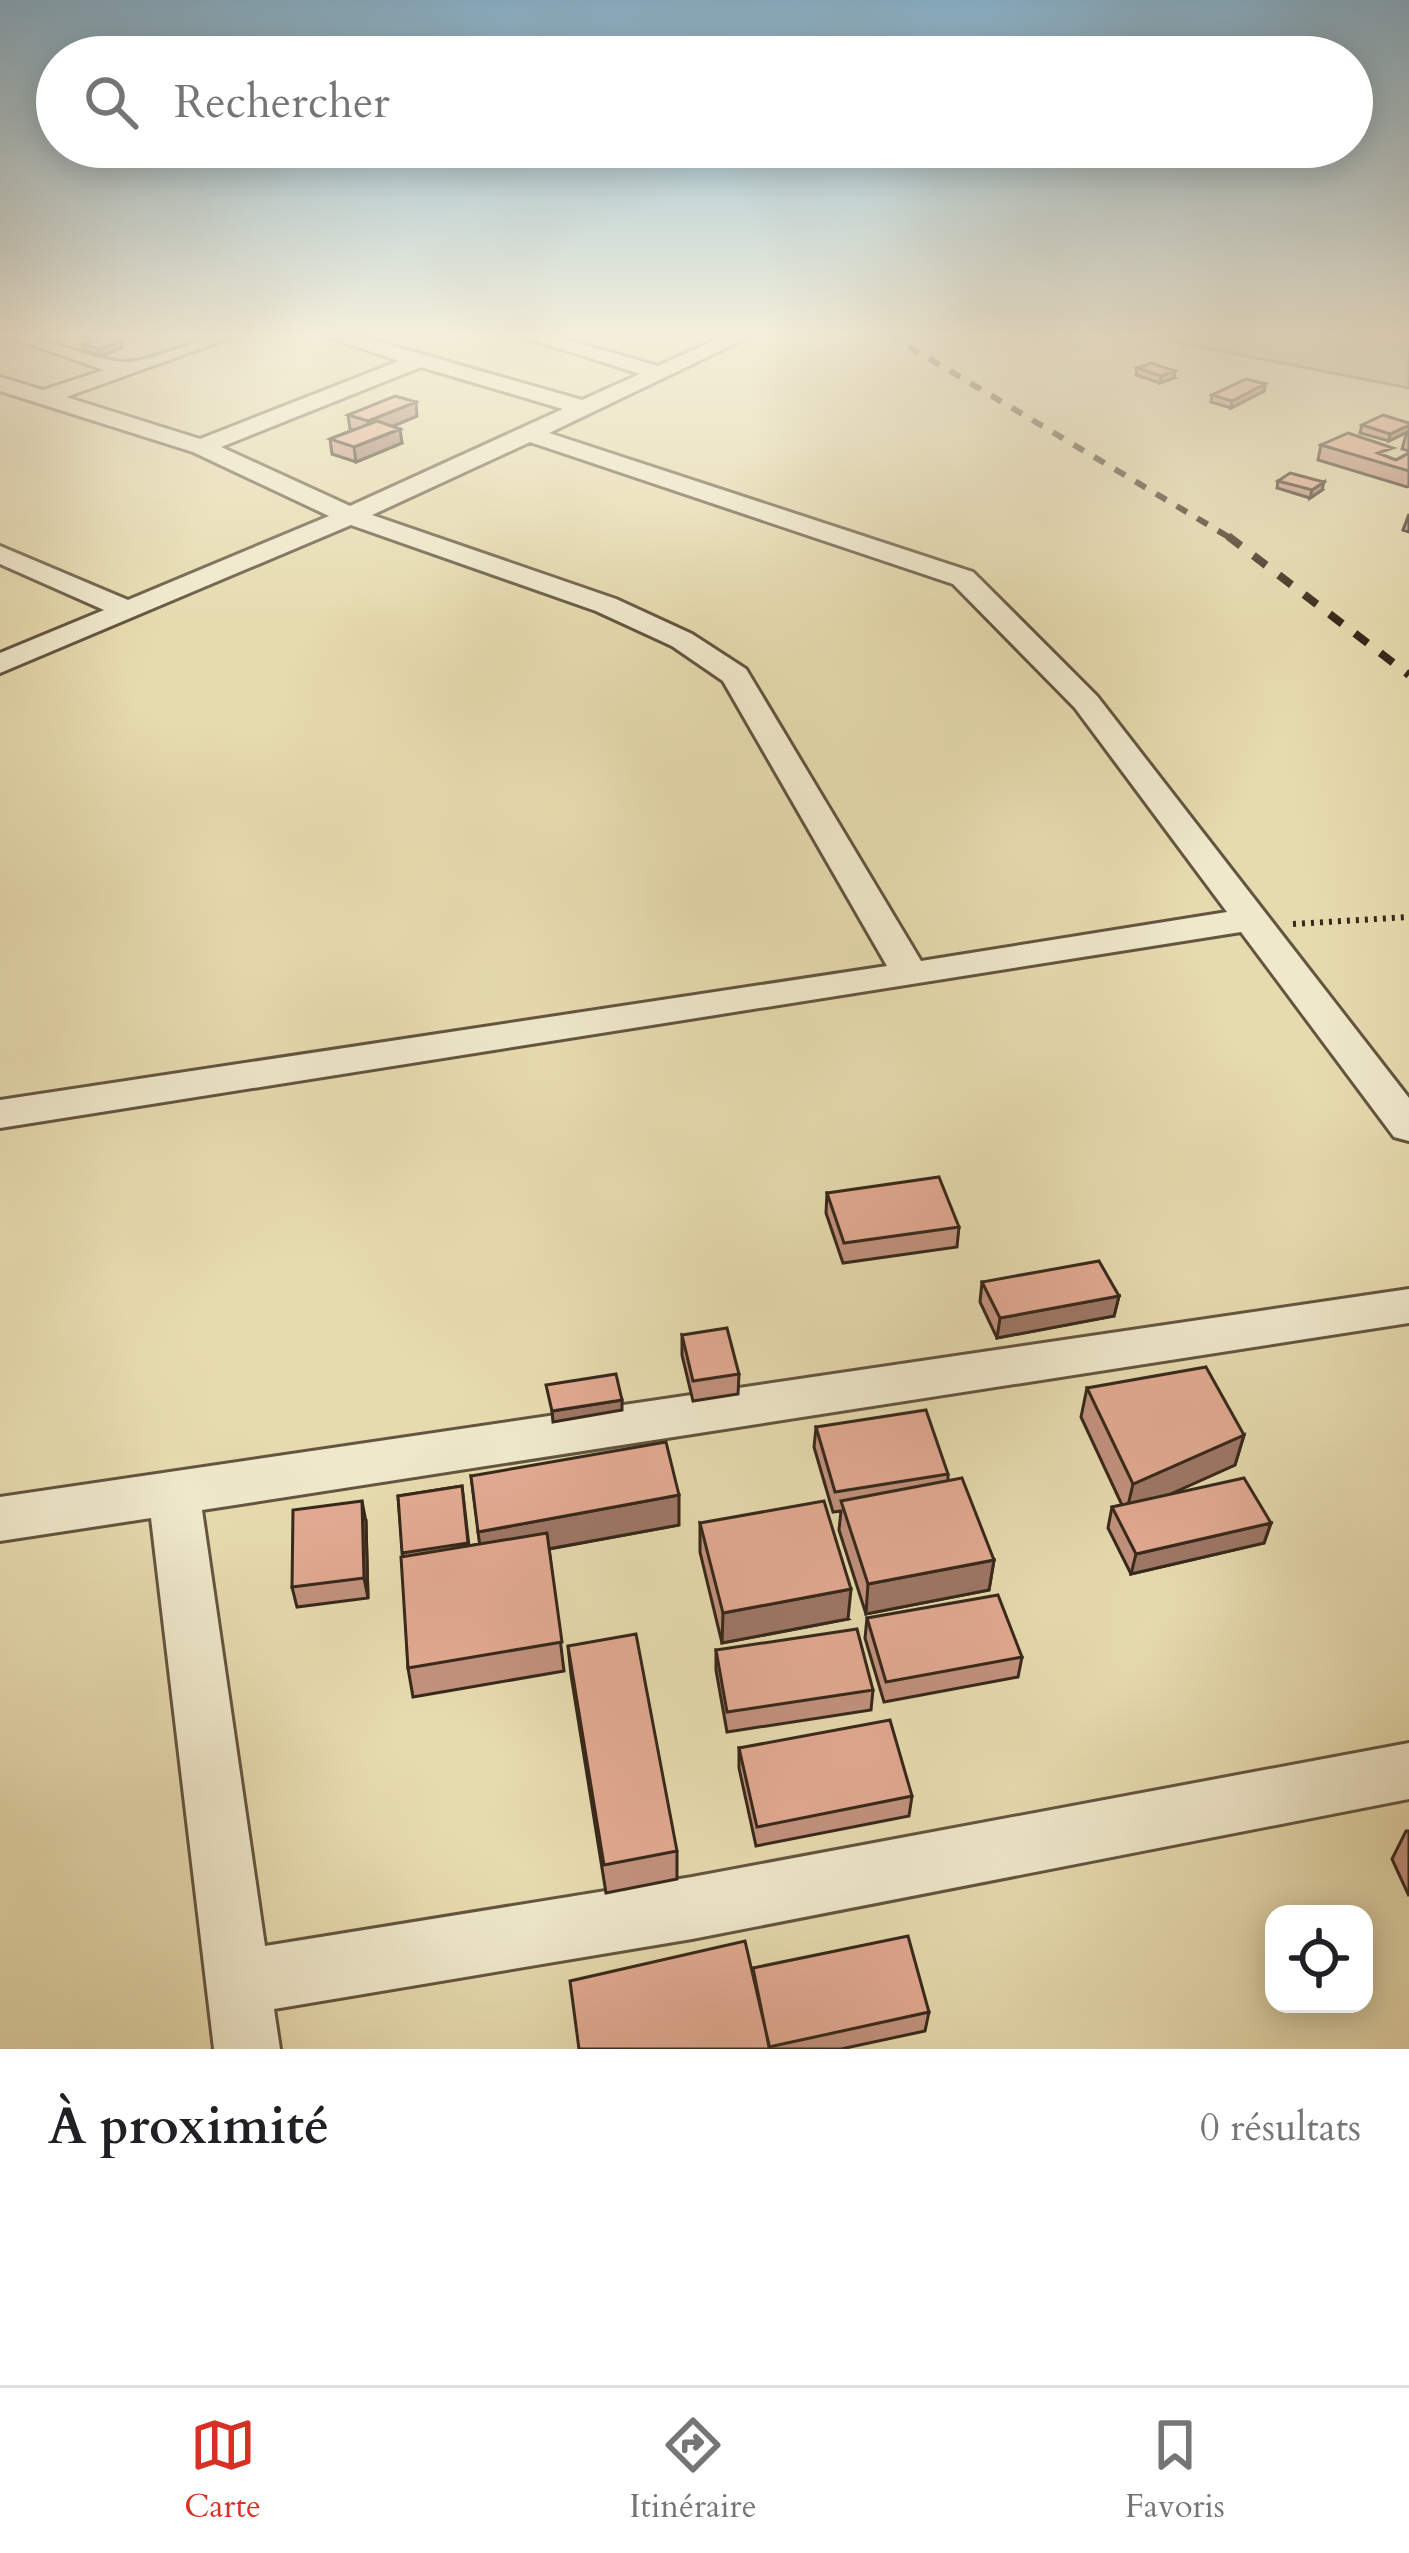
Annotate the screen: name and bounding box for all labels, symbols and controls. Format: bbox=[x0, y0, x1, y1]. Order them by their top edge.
search box bbox=[36, 36, 1373, 168]
icon: search bbox=[78, 69, 144, 135]
text: Rechercher bbox=[174, 72, 390, 133]
map controls bbox=[1265, 1905, 1373, 2013]
button: locate bbox=[1265, 1905, 1373, 2013]
text: À proximité bbox=[48, 2092, 329, 2162]
text: 0 résultats bbox=[1200, 2101, 1361, 2154]
tab: Carte bbox=[184, 2412, 261, 2529]
tab: Itinéraire bbox=[629, 2412, 757, 2529]
tab: Favoris bbox=[1125, 2412, 1225, 2529]

